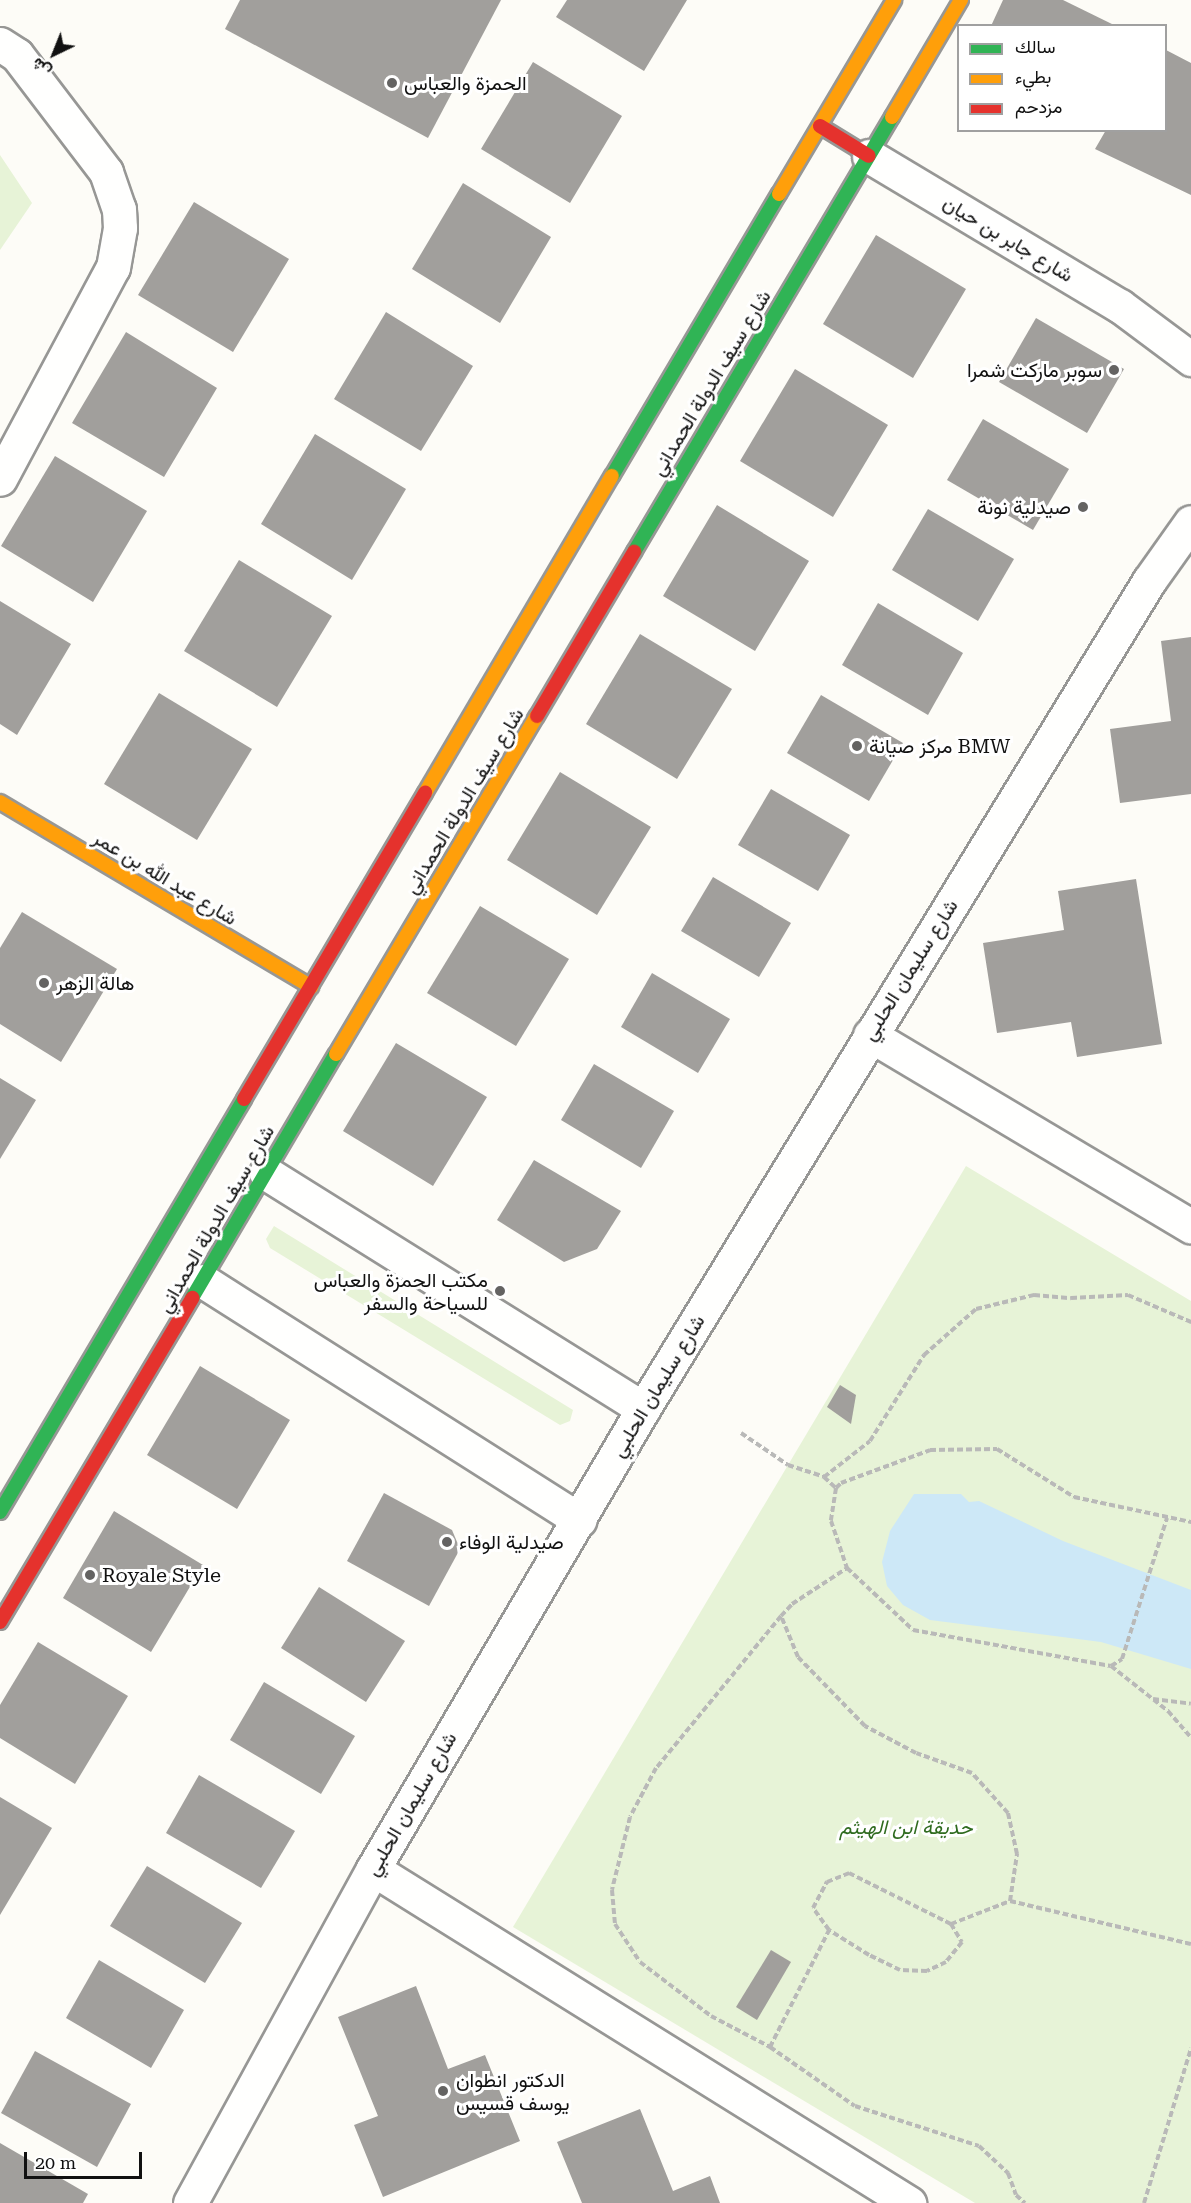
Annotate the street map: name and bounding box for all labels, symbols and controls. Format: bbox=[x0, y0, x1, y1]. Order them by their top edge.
north arrow bbox=[24, 24, 84, 84]
legend bbox=[957, 24, 1167, 132]
text: سالك bbox=[1015, 36, 1055, 57]
text: ش bbox=[28, 54, 55, 81]
text: بطيء bbox=[1015, 66, 1051, 87]
place label: الحمزة والعباس bbox=[404, 71, 527, 95]
marker: الحمزة والعباس bbox=[385, 76, 399, 90]
text: مزدحم bbox=[1015, 96, 1062, 117]
street label: شارع جابر بن حيان bbox=[939, 191, 1077, 287]
street label: شارع سيف الدولة الحمداني bbox=[646, 286, 776, 480]
place label: سوبر ماركت شمرا bbox=[967, 358, 1102, 382]
marker: سوبر ماركت شمرا bbox=[1107, 363, 1121, 377]
place label: صيدلية نونة bbox=[977, 495, 1071, 519]
marker: صيدلية نونة bbox=[1076, 500, 1090, 514]
street label: شارع سيف الدولة الحمداني bbox=[399, 704, 529, 898]
place label: مركز صيانة BMW bbox=[869, 734, 1010, 758]
marker: مركز صيانة BMW bbox=[850, 739, 864, 753]
street label: شارع عبد الله بن عمر bbox=[89, 826, 241, 930]
street label: شارع سليمان الحلبي bbox=[857, 895, 963, 1045]
place label: هالة الزهر bbox=[56, 971, 135, 995]
marker: هالة الزهر bbox=[37, 976, 51, 990]
street label: شارع سيف الدولة الحمداني bbox=[152, 1121, 280, 1317]
place label: مكتب الحمزة والعباس للسياحة والسفر bbox=[314, 1268, 488, 1315]
marker: مكتب الحمزة والعباس للسياحة والسفر bbox=[493, 1284, 507, 1298]
street label: شارع سليمان الحلبي bbox=[606, 1310, 710, 1462]
place label: صيدلية الوفاء bbox=[459, 1530, 564, 1554]
marker: صيدلية الوفاء bbox=[440, 1535, 454, 1549]
place label: Royale Style bbox=[102, 1563, 221, 1587]
marker: Royale Style bbox=[83, 1568, 97, 1582]
street label: شارع سليمان الحلبي bbox=[360, 1728, 462, 1880]
park label: حديقة ابن الهيثم bbox=[839, 1815, 973, 1839]
place label: الدكتور انطوان يوسف قسيس bbox=[456, 2068, 570, 2115]
marker: الدكتور انطوان يوسف قسيس bbox=[434, 2082, 452, 2100]
scale bar bbox=[27, 2140, 146, 2178]
text: 20 m bbox=[35, 2152, 76, 2173]

